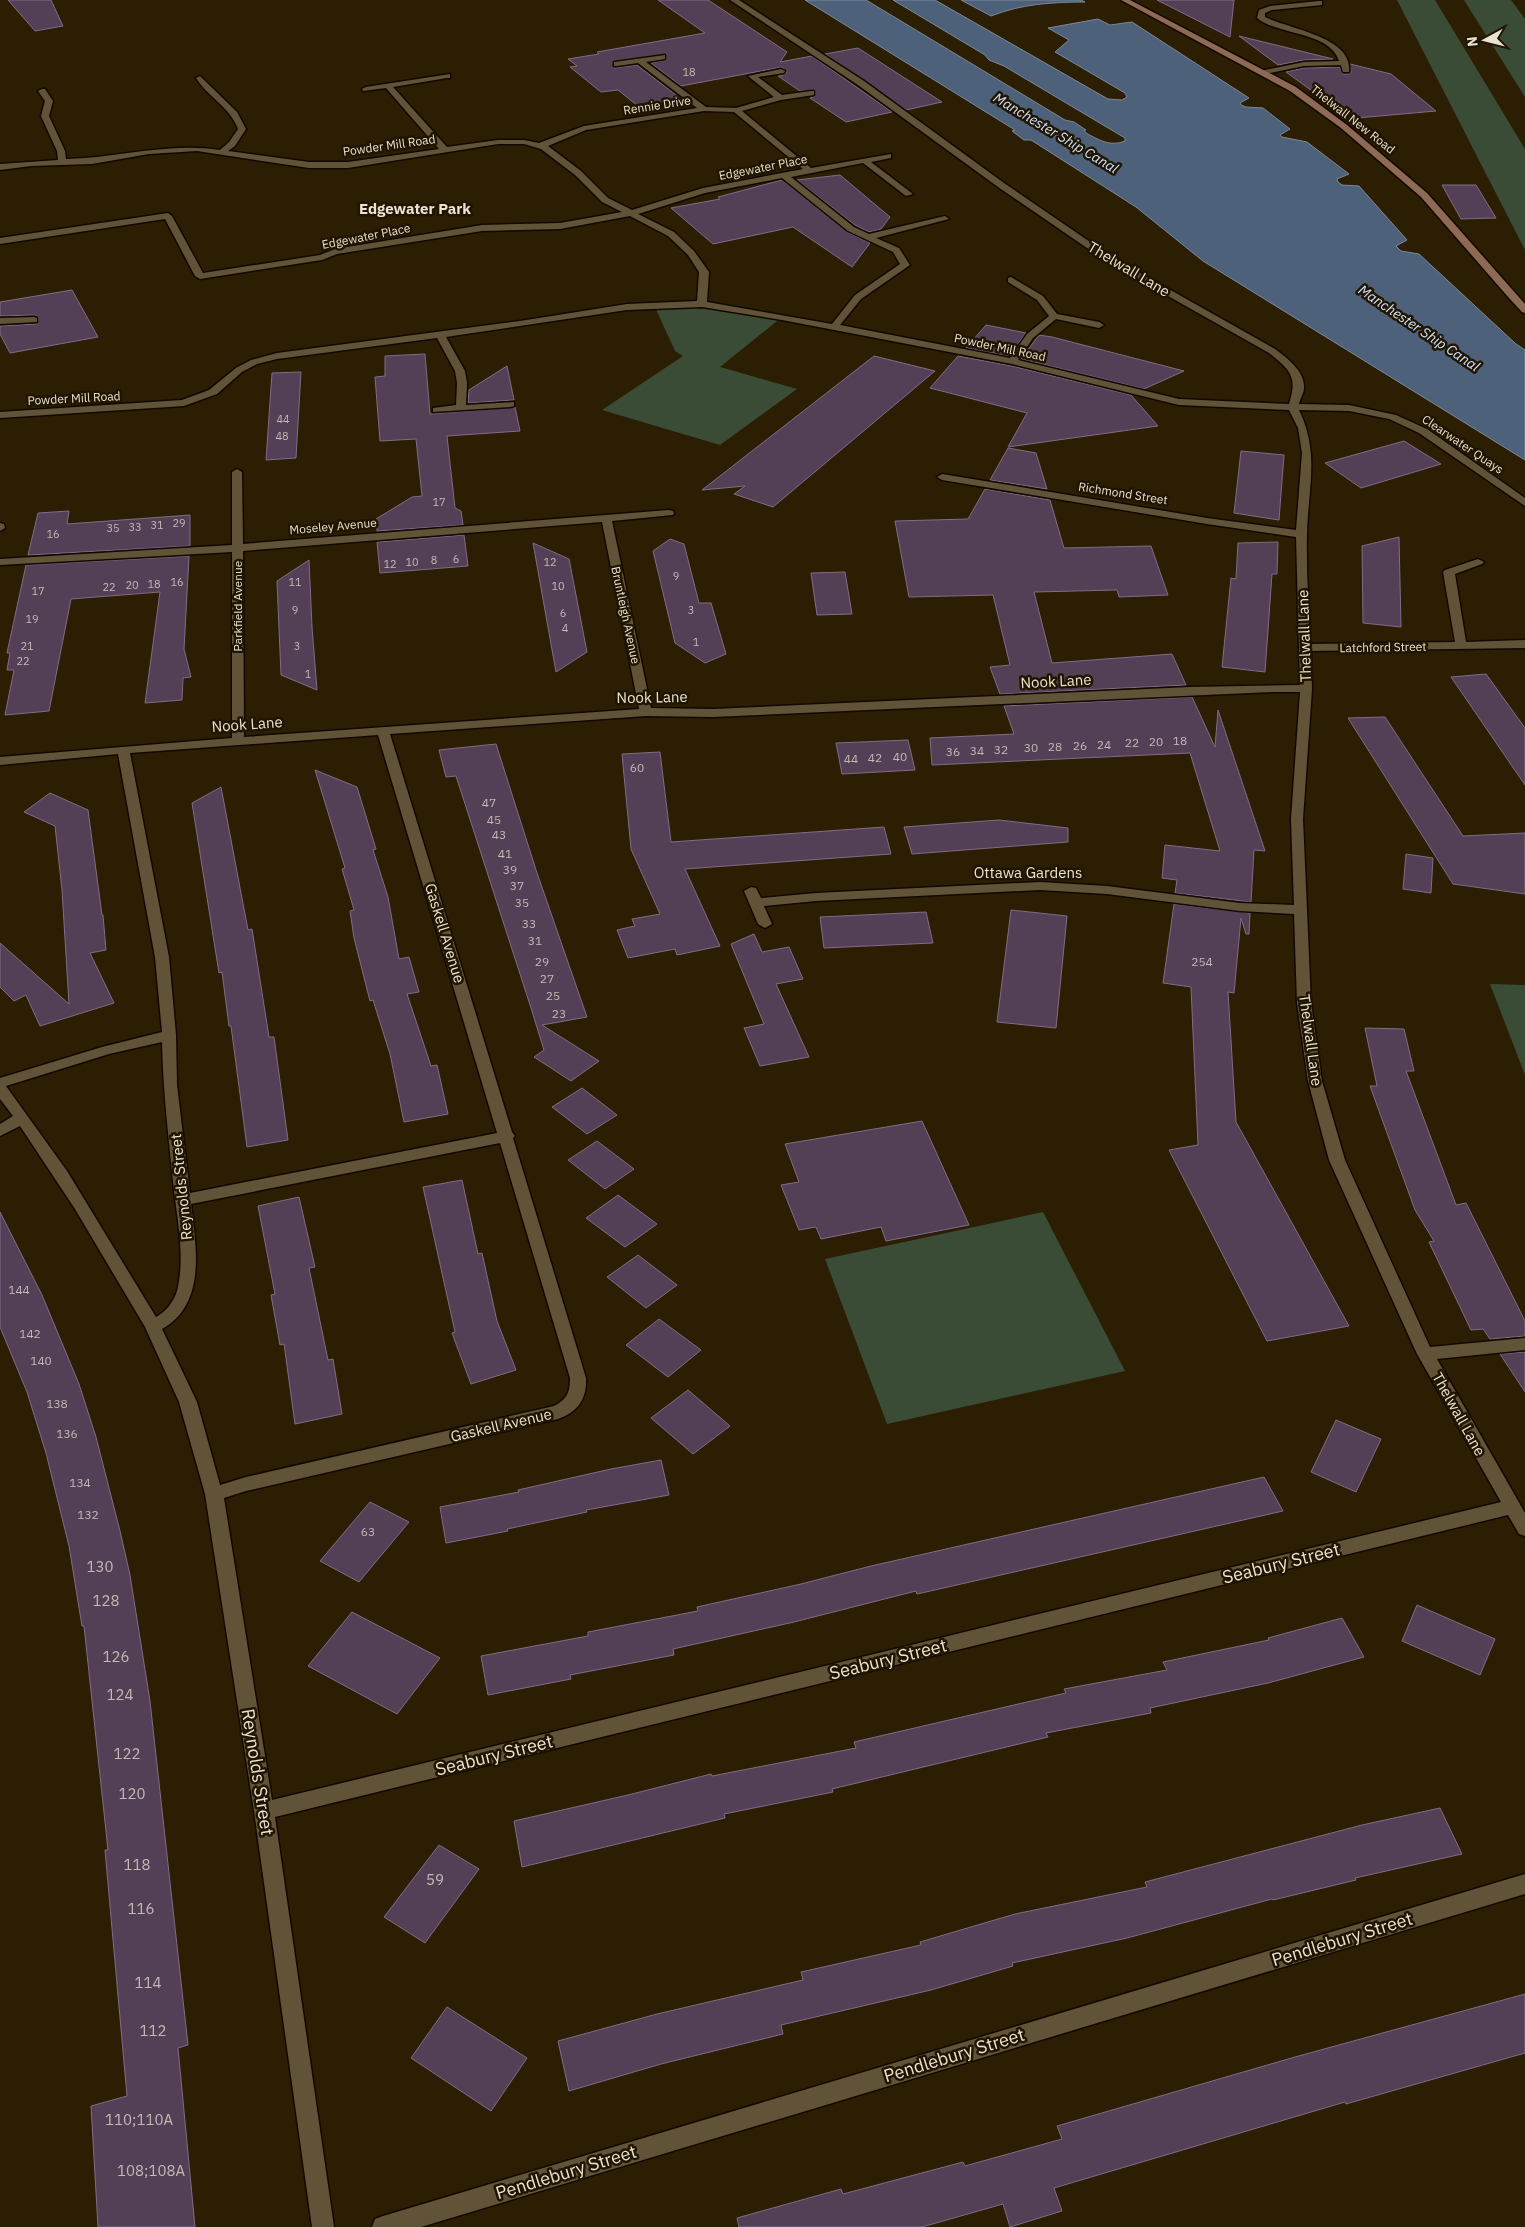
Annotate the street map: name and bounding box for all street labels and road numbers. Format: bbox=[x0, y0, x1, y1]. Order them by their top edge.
street label: Thelwall New Road bbox=[1308, 81, 1398, 157]
street label: Rennie Drive bbox=[622, 92, 692, 118]
street label: Powder Mill Road bbox=[342, 131, 436, 159]
street label: Edgewater Place bbox=[718, 151, 809, 183]
street label: Edgewater Place bbox=[321, 220, 412, 252]
street label: Thelwall Lane bbox=[1084, 237, 1174, 301]
street label: Powder Mill Road bbox=[953, 330, 1047, 364]
street label: Powder Mill Road bbox=[27, 388, 121, 408]
street label: Clearwater Quays bbox=[1419, 411, 1507, 477]
street label: Richmond Street bbox=[1077, 479, 1169, 507]
street label: Moseley Avenue bbox=[289, 515, 378, 537]
street label: Parkfield Avenue bbox=[230, 560, 245, 651]
street label: Bruntleigh Avenue bbox=[608, 565, 644, 665]
street label: Thelwall Lane bbox=[1293, 589, 1315, 683]
street label: Latchford Street bbox=[1339, 639, 1427, 655]
street label: Nook Lane bbox=[1020, 670, 1092, 692]
street label: Nook Lane bbox=[616, 687, 688, 707]
street label: Nook Lane bbox=[211, 712, 283, 736]
street label: Ottawa Gardens bbox=[974, 863, 1082, 882]
street label: Gaskell Avenue bbox=[421, 881, 469, 985]
street label: Thelwall Lane bbox=[1295, 993, 1327, 1087]
street label: Reynolds Street bbox=[166, 1133, 196, 1241]
street label: Thelwall Lane bbox=[1428, 1369, 1490, 1459]
street label: Gaskell Avenue bbox=[449, 1404, 553, 1446]
street label: Seabury Street bbox=[1220, 1537, 1342, 1589]
street label: Seabury Street bbox=[827, 1633, 949, 1685]
street label: Reynolds Street bbox=[237, 1707, 279, 1837]
street label: Seabury Street bbox=[433, 1729, 555, 1781]
street label: Pendlebury Street bbox=[1269, 1907, 1415, 1971]
street label: Pendlebury Street bbox=[881, 2023, 1027, 2087]
street label: Pendlebury Street bbox=[493, 2140, 639, 2204]

